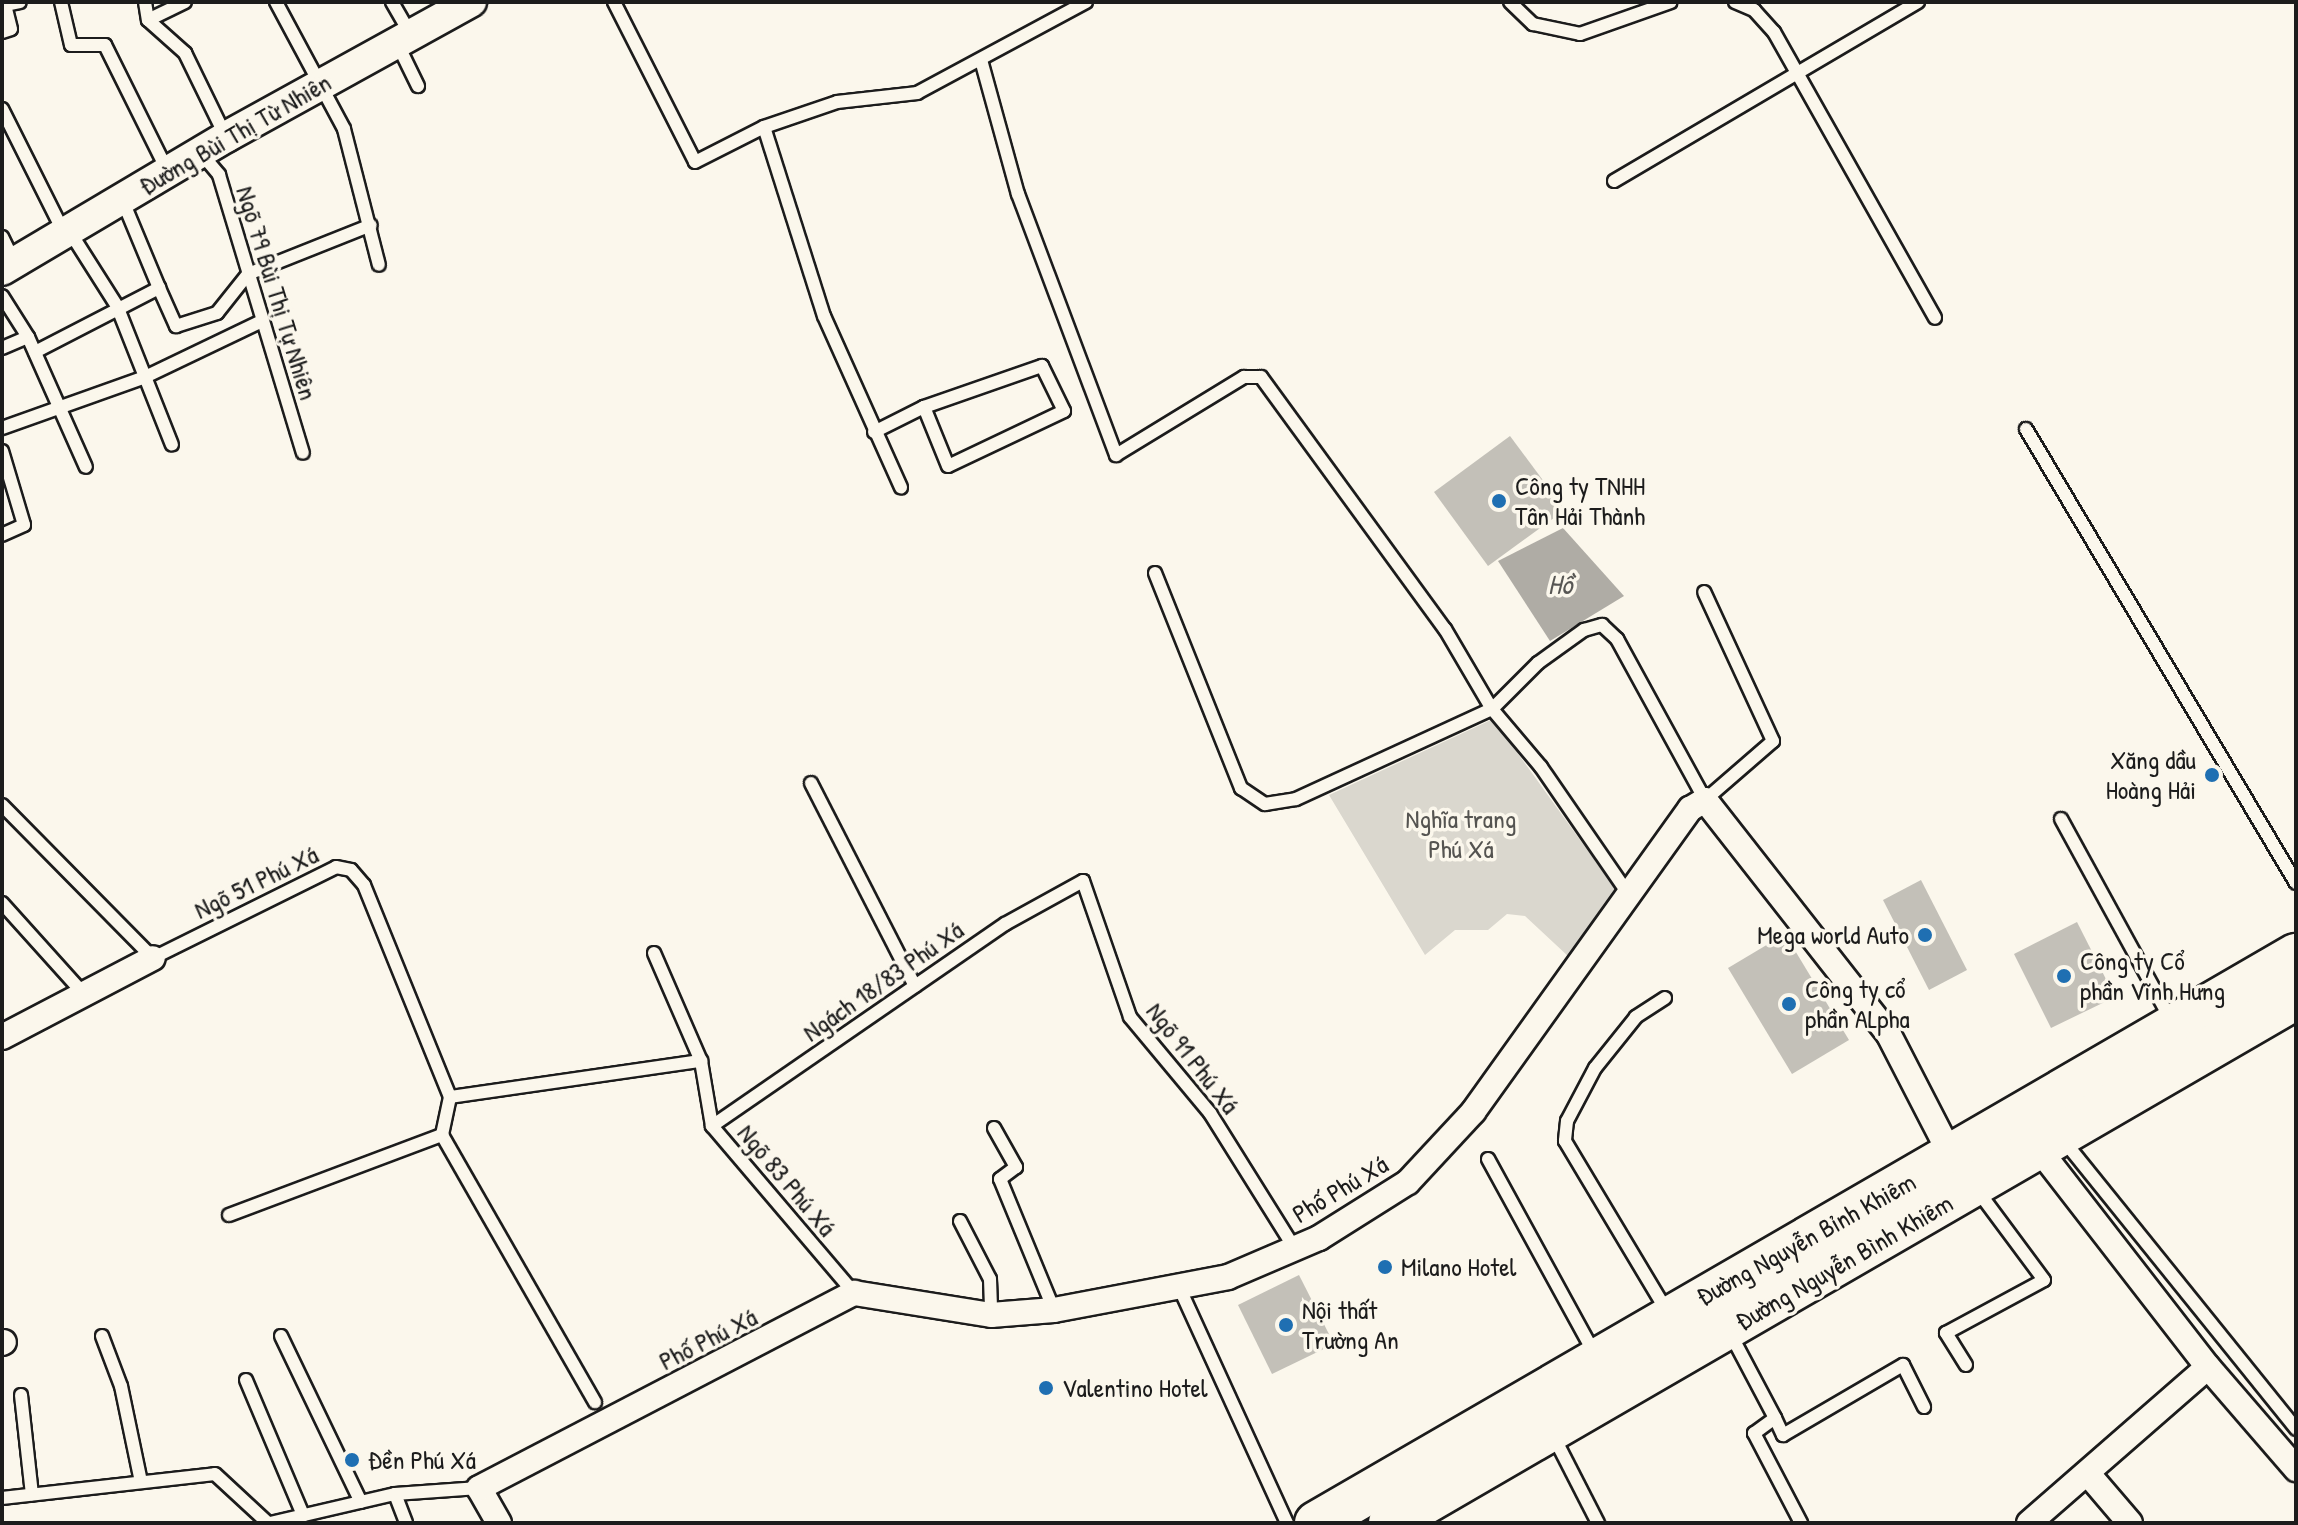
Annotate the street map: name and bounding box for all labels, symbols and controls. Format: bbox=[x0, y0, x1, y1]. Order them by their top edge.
street label: Đường Bùi Thị Từ Nhiên bbox=[134, 66, 336, 202]
street label: Ngõ 79 Bùi Thị Tự Nhiên bbox=[230, 182, 324, 404]
place label: Công ty TNHH Tân Hải Thành bbox=[1515, 470, 1645, 532]
marker: Công ty TNHH Tân Hải Thành bbox=[1490, 492, 1508, 510]
water label: Hồ bbox=[1548, 567, 1572, 601]
place label: Xăng dầu Hoàng Hải bbox=[2106, 744, 2196, 806]
marker: Xăng dầu Hoàng Hải bbox=[2203, 766, 2221, 784]
park label: Nghĩa trang Phú Xá bbox=[1406, 803, 1516, 864]
street label: Ngõ 51 Phú Xá bbox=[189, 839, 323, 925]
street label: Ngách 18/83 Phú Xá bbox=[797, 914, 969, 1048]
place label: Mega world Auto bbox=[1757, 919, 1909, 951]
marker: Mega world Auto bbox=[1916, 926, 1934, 944]
place label: Công ty Cổ phần Vĩnh Hưng bbox=[2080, 945, 2225, 1006]
marker: Công ty Cổ phần Vĩnh Hưng bbox=[2055, 967, 2073, 985]
place label: Công ty cổ phần ALpha bbox=[1805, 973, 1910, 1034]
marker: Công ty cổ phần ALpha bbox=[1780, 995, 1798, 1013]
street label: Ngõ 91 Phú Xá bbox=[1140, 996, 1246, 1120]
street label: Ngõ 83 Phú Xá bbox=[731, 1118, 843, 1242]
street label: Phố Phú Xá bbox=[1287, 1148, 1393, 1230]
street label: Đường Nguyễn Bỉnh Khiêm bbox=[1691, 1166, 1921, 1312]
street label: Đường Nguyễn Bình Khiêm bbox=[1730, 1187, 1958, 1337]
place label: Milano Hotel bbox=[1401, 1251, 1516, 1283]
marker: Milano Hotel bbox=[1376, 1258, 1394, 1276]
place label: Nội thất Trường An bbox=[1302, 1294, 1399, 1356]
street label: Phố Phú Xá bbox=[654, 1301, 762, 1377]
marker: Nội thất Trường An bbox=[1277, 1316, 1295, 1334]
place label: Valentino Hotel bbox=[1062, 1372, 1208, 1404]
marker: Valentino Hotel bbox=[1037, 1379, 1055, 1397]
place label: Đền Phú Xá bbox=[368, 1444, 476, 1476]
marker: Đền Phú Xá bbox=[343, 1451, 361, 1469]

